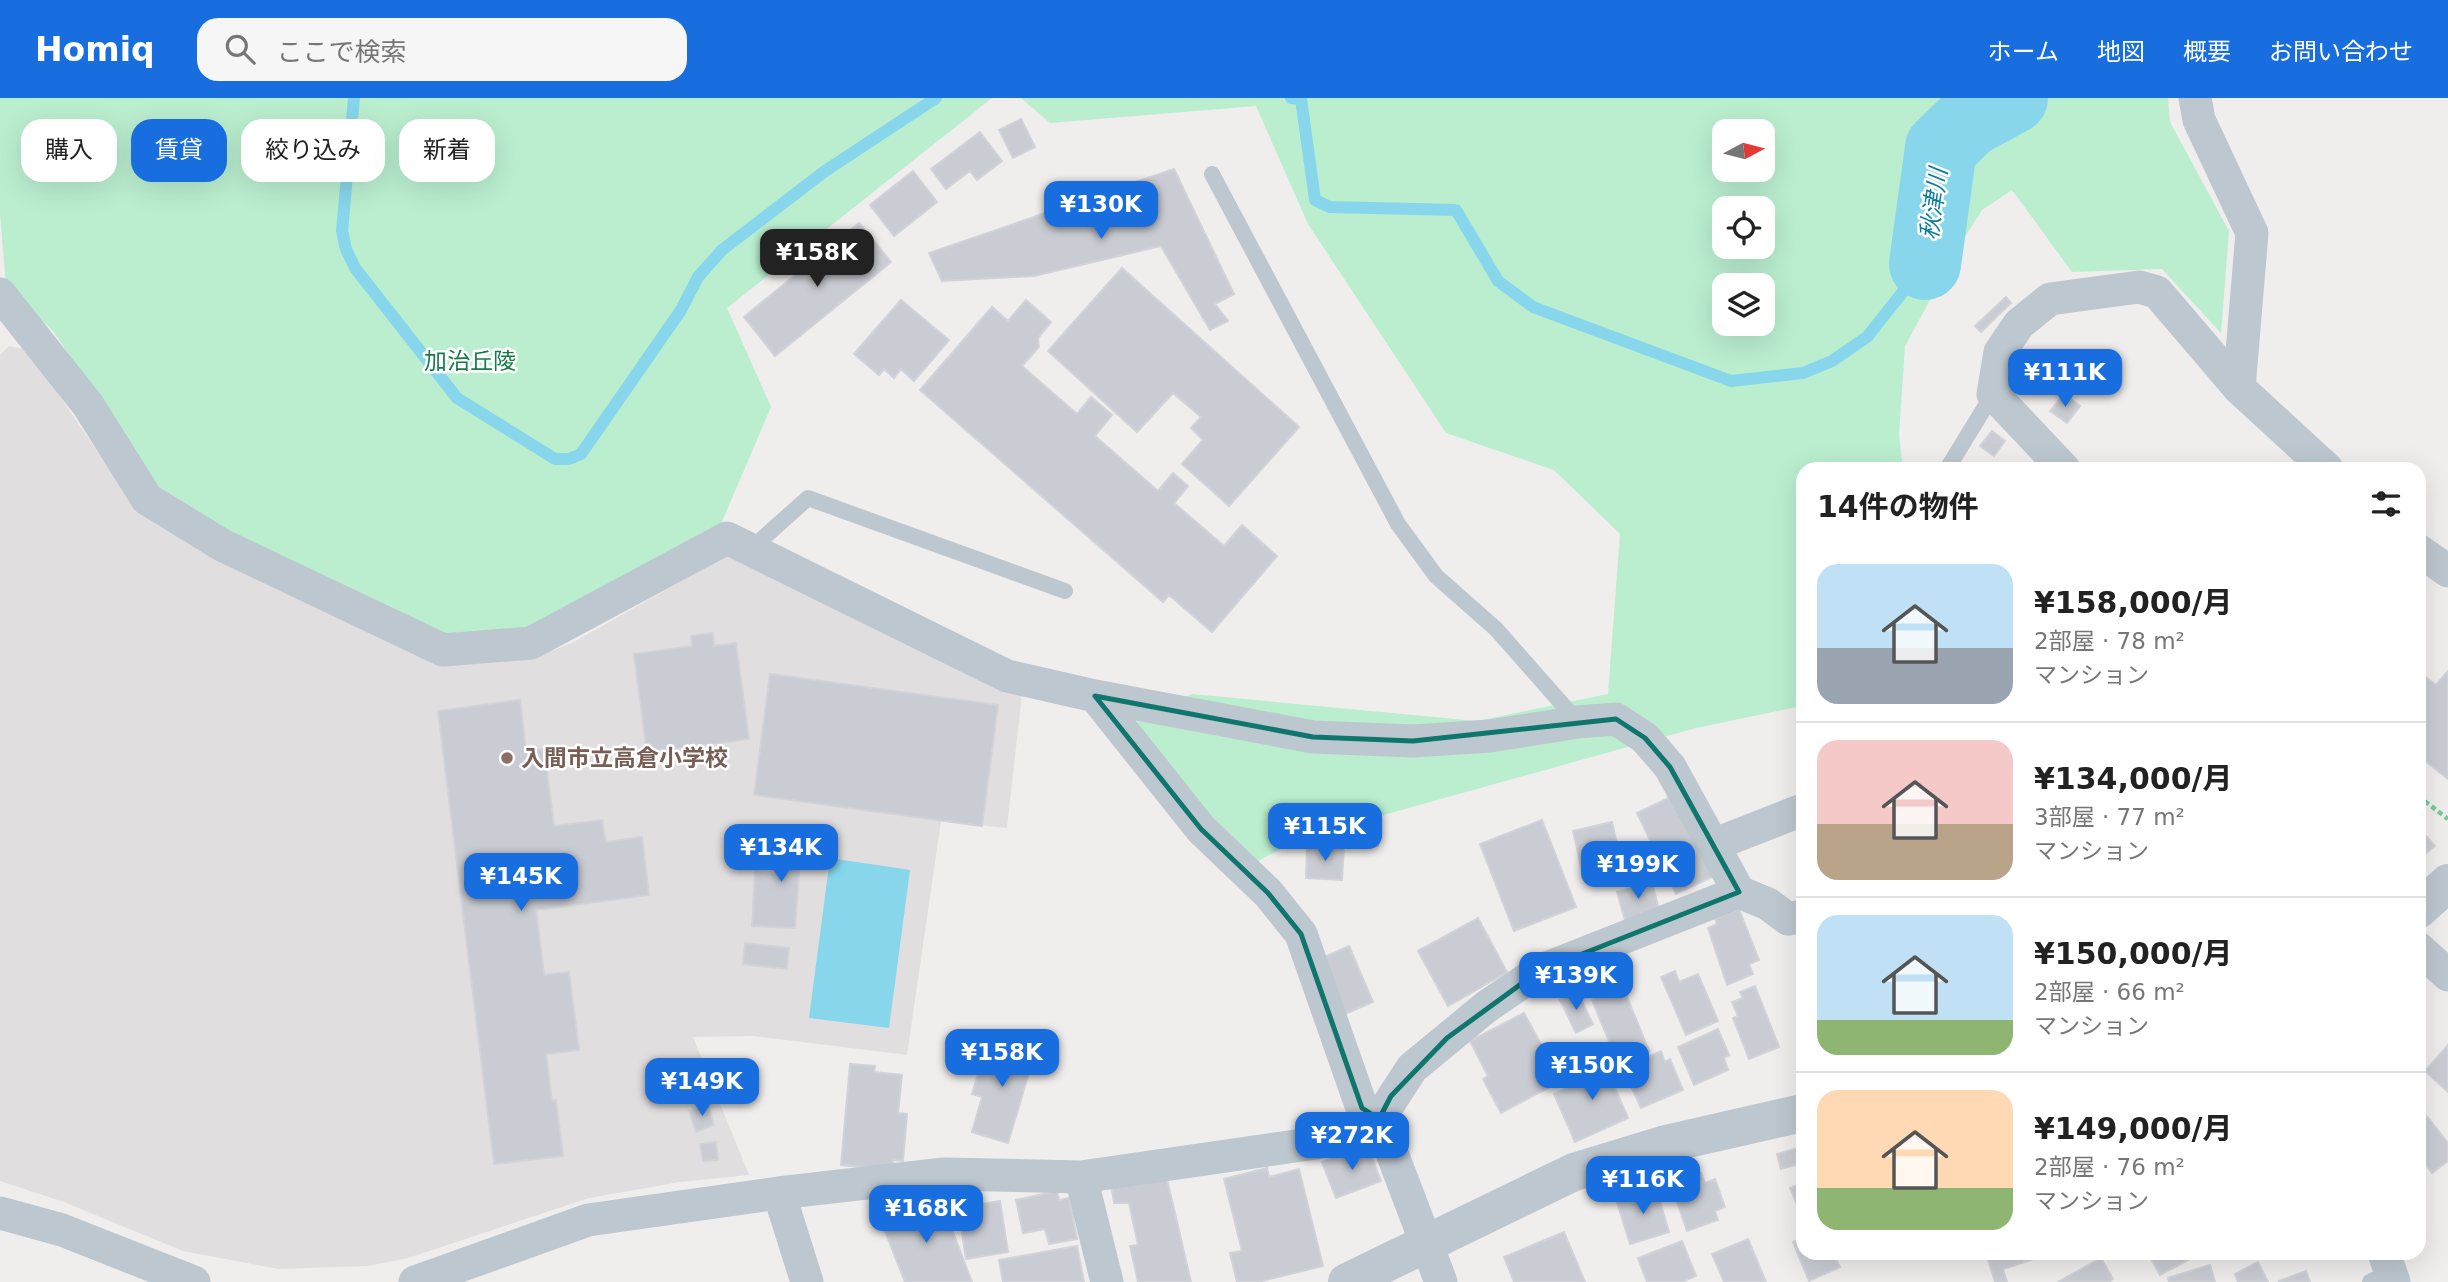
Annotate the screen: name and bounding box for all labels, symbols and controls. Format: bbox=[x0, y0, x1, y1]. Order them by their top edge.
search box bbox=[197, 18, 687, 81]
text: Homiq bbox=[35, 30, 155, 69]
icon: search bbox=[221, 30, 259, 68]
text: ここで検索 bbox=[277, 37, 407, 67]
text: ホーム bbox=[1988, 38, 2059, 66]
text: 地図 bbox=[2097, 38, 2145, 66]
text: 概要 bbox=[2183, 38, 2231, 66]
text: お問い合わせ bbox=[2269, 38, 2413, 66]
chip: 購入 bbox=[21, 119, 117, 182]
chip: 賃貸 bbox=[131, 119, 227, 182]
chip: 絞り込み bbox=[241, 119, 385, 182]
chip: 新着 bbox=[399, 119, 495, 182]
north arrow bbox=[1712, 119, 1774, 182]
map controls bbox=[1712, 119, 1775, 336]
water label: 秋津川 bbox=[1915, 163, 1953, 242]
pin: ¥130K bbox=[1052, 181, 1150, 241]
text: ¥130K bbox=[1060, 191, 1142, 217]
button: locate bbox=[1712, 196, 1775, 259]
pin: ¥158K bbox=[768, 230, 866, 289]
text: ¥158K bbox=[776, 239, 858, 265]
button: layers bbox=[1712, 273, 1775, 336]
park label: 加治丘陵 bbox=[424, 348, 516, 374]
pin: ¥111K bbox=[2016, 350, 2114, 409]
text: ¥111K bbox=[2024, 359, 2106, 385]
icon: filters bbox=[2367, 485, 2405, 523]
text: 14件の物件 bbox=[1817, 489, 1979, 524]
text: ¥158,000/月 bbox=[2034, 585, 2232, 620]
icon: home bbox=[1873, 592, 1957, 676]
text: 2部屋 · 78 m² bbox=[2034, 628, 2185, 654]
text: マンション bbox=[2034, 662, 2149, 688]
place label: 入間市立高倉小学校 bbox=[521, 745, 728, 771]
marker: 入間市立高倉小学校 bbox=[499, 750, 515, 766]
text: ¥134,000/月 bbox=[2034, 761, 2232, 796]
icon: home bbox=[1873, 768, 1957, 852]
pin: ¥115K bbox=[1276, 804, 1374, 863]
text: 3部屋 · 77 m² bbox=[2034, 804, 2185, 830]
text: ¥115K bbox=[1284, 813, 1366, 839]
pin: ¥134K bbox=[732, 824, 830, 884]
text: ¥134K bbox=[740, 834, 822, 860]
text: マンション bbox=[2034, 838, 2149, 864]
pin: ¥199K bbox=[1589, 842, 1687, 901]
text: ¥199K bbox=[1597, 851, 1679, 877]
pin: ¥145K bbox=[472, 854, 570, 913]
text: ¥145K bbox=[480, 863, 562, 889]
text: ¥150,000/月 bbox=[2034, 936, 2232, 971]
icon: home bbox=[1873, 943, 1957, 1027]
pin: ¥139K bbox=[1527, 953, 1625, 1012]
text: ¥139K bbox=[1535, 962, 1617, 988]
text: 2部屋 · 66 m² bbox=[2034, 979, 2185, 1005]
text: マンション bbox=[2034, 1013, 2149, 1039]
pin: ¥158K bbox=[953, 1030, 1051, 1089]
text: ¥158K bbox=[961, 1039, 1043, 1065]
pin: ¥150K bbox=[1543, 1042, 1641, 1102]
text: ¥150K bbox=[1551, 1052, 1633, 1078]
pin: ¥149K bbox=[653, 1058, 751, 1118]
text: ¥149K bbox=[661, 1068, 743, 1094]
text: ¥149,000/月 bbox=[2034, 1111, 2232, 1146]
pin: ¥272K bbox=[1303, 1112, 1401, 1172]
icon: home bbox=[1873, 1118, 1957, 1202]
text: ¥272K bbox=[1311, 1122, 1393, 1148]
text: 2部屋 · 76 m² bbox=[2034, 1154, 2185, 1180]
pin: ¥116K bbox=[1594, 1156, 1692, 1216]
text: ¥116K bbox=[1602, 1166, 1684, 1192]
pin: ¥168K bbox=[877, 1186, 975, 1245]
text: マンション bbox=[2034, 1188, 2149, 1214]
text: ¥168K bbox=[885, 1195, 967, 1221]

